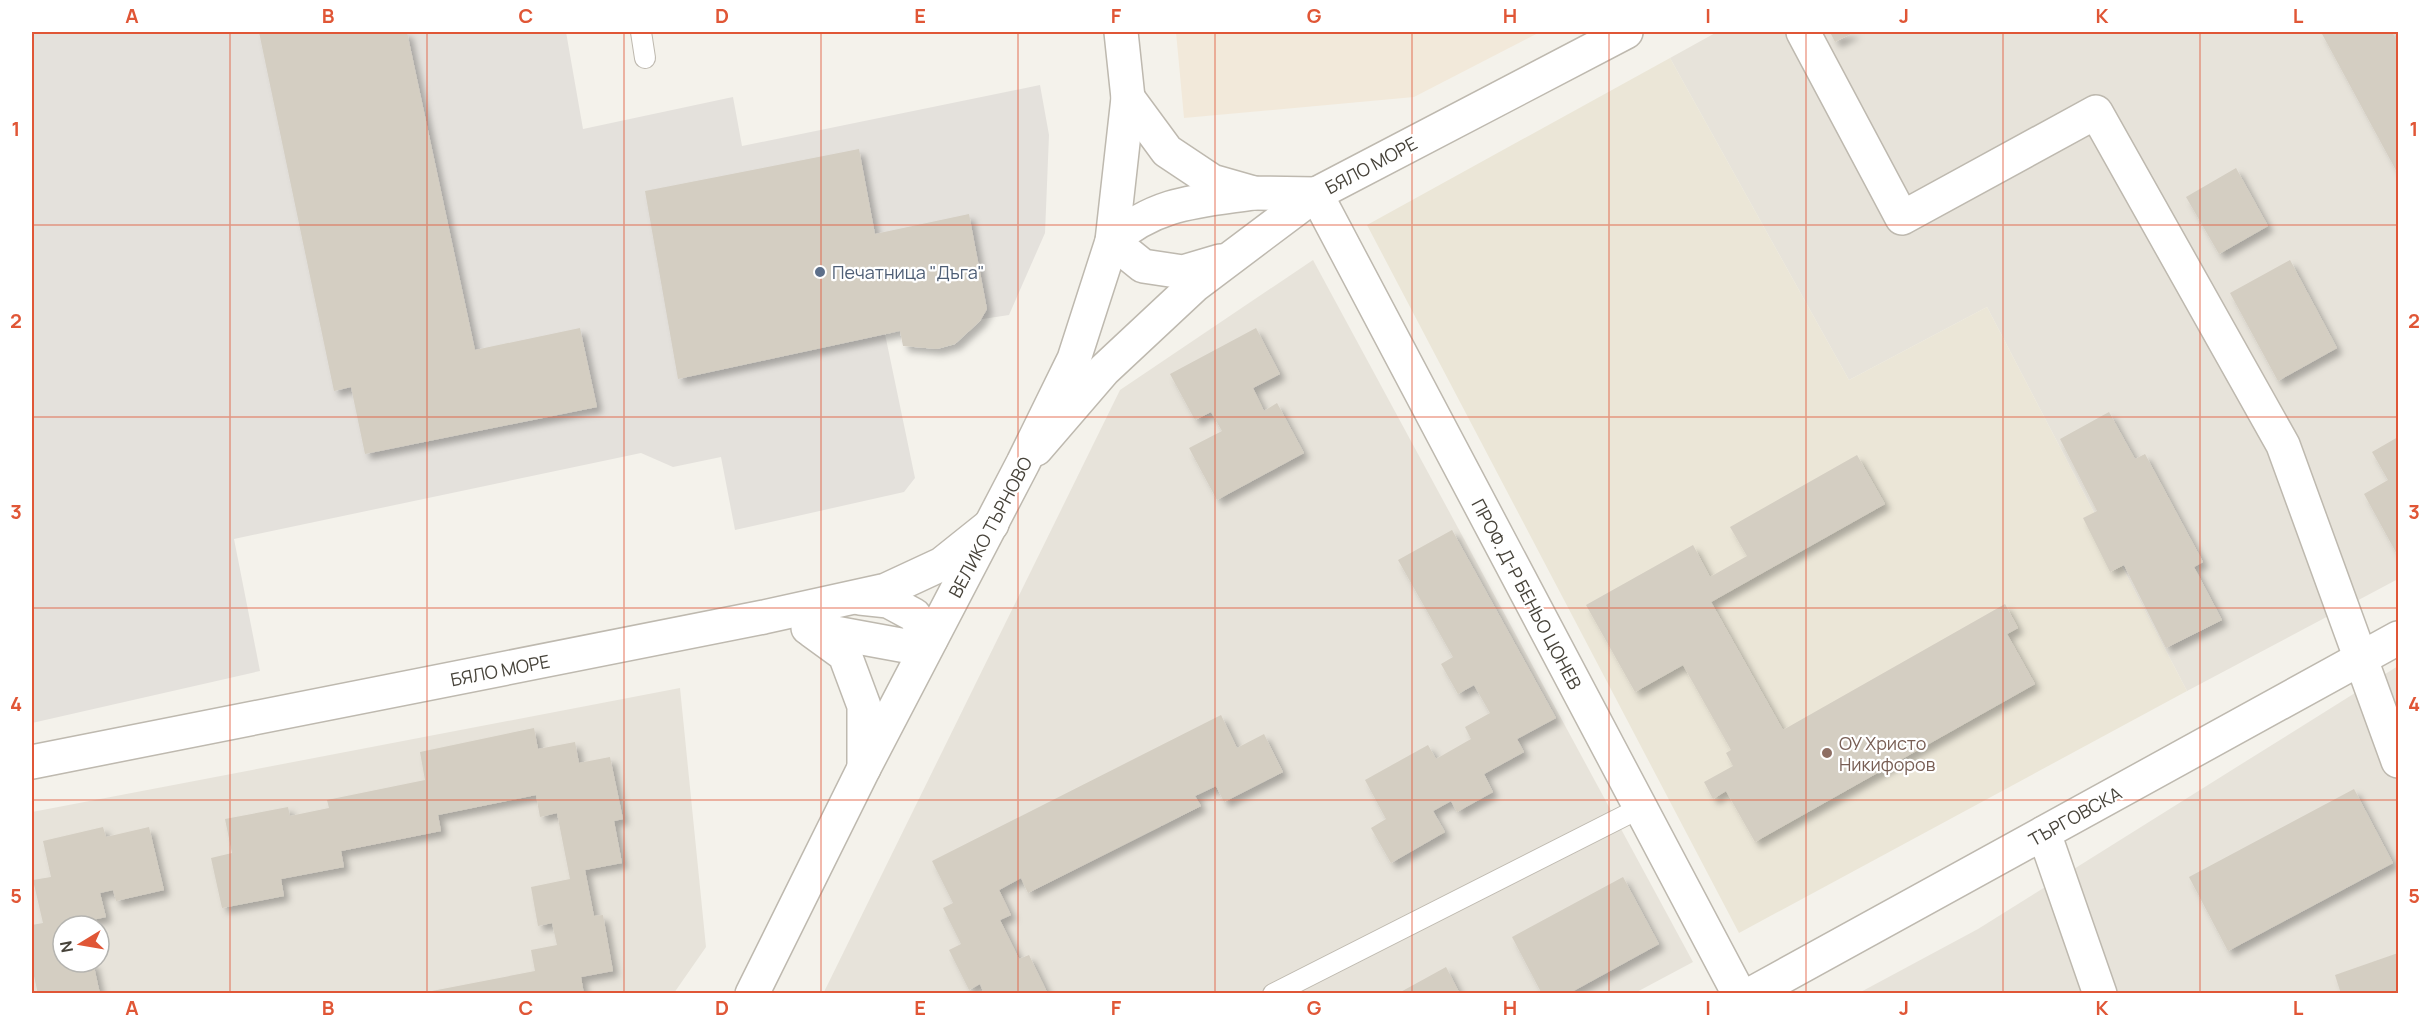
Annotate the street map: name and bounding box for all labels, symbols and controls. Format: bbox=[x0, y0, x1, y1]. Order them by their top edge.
text: A bbox=[125, 2, 139, 29]
text: B bbox=[322, 2, 335, 29]
text: C bbox=[519, 2, 533, 29]
text: D bbox=[715, 2, 729, 29]
text: E bbox=[914, 2, 926, 29]
text: F bbox=[1111, 2, 1122, 29]
text: G bbox=[1307, 2, 1322, 29]
text: H bbox=[1503, 2, 1517, 29]
text: I bbox=[1705, 2, 1711, 29]
text: J bbox=[1899, 2, 1909, 29]
text: K bbox=[2096, 2, 2109, 29]
text: L bbox=[2293, 2, 2304, 29]
text: 1 bbox=[12, 115, 20, 142]
text: 1 bbox=[2410, 115, 2418, 142]
street label: БЯЛО МОРЕ bbox=[1321, 131, 1421, 199]
place label: Печатница "Дъга" bbox=[832, 260, 985, 284]
marker: Печатница "Дъга" bbox=[813, 265, 827, 279]
text: 2 bbox=[10, 307, 22, 334]
text: 2 bbox=[2408, 307, 2420, 334]
street label: ВЕЛИКО ТЪРНОВО bbox=[943, 452, 1037, 602]
street label: ПРОФ. Д-Р БЕНЬО ЦОНЕВ bbox=[1467, 495, 1587, 693]
text: 3 bbox=[10, 498, 22, 525]
text: 3 bbox=[2408, 498, 2420, 525]
street label: БЯЛО МОРЕ bbox=[448, 649, 552, 691]
text: 4 bbox=[10, 690, 22, 717]
text: 4 bbox=[2408, 690, 2420, 717]
place label: ОУ Христо Никифоров bbox=[1839, 731, 1936, 776]
marker: ОУ Христо Никифоров bbox=[1820, 746, 1834, 760]
street label: ТЪРГОВСКА bbox=[2024, 780, 2126, 851]
text: 5 bbox=[10, 882, 22, 909]
text: 5 bbox=[2408, 882, 2420, 909]
north arrow bbox=[51, 914, 111, 974]
text: N bbox=[54, 939, 78, 955]
text: A bbox=[125, 994, 139, 1021]
text: B bbox=[322, 994, 335, 1021]
text: C bbox=[519, 994, 533, 1021]
text: D bbox=[715, 994, 729, 1021]
text: E bbox=[914, 994, 926, 1021]
text: F bbox=[1111, 994, 1122, 1021]
text: G bbox=[1307, 994, 1322, 1021]
text: H bbox=[1503, 994, 1517, 1021]
text: I bbox=[1705, 994, 1711, 1021]
text: J bbox=[1899, 994, 1909, 1021]
text: K bbox=[2096, 994, 2109, 1021]
text: L bbox=[2293, 994, 2304, 1021]

